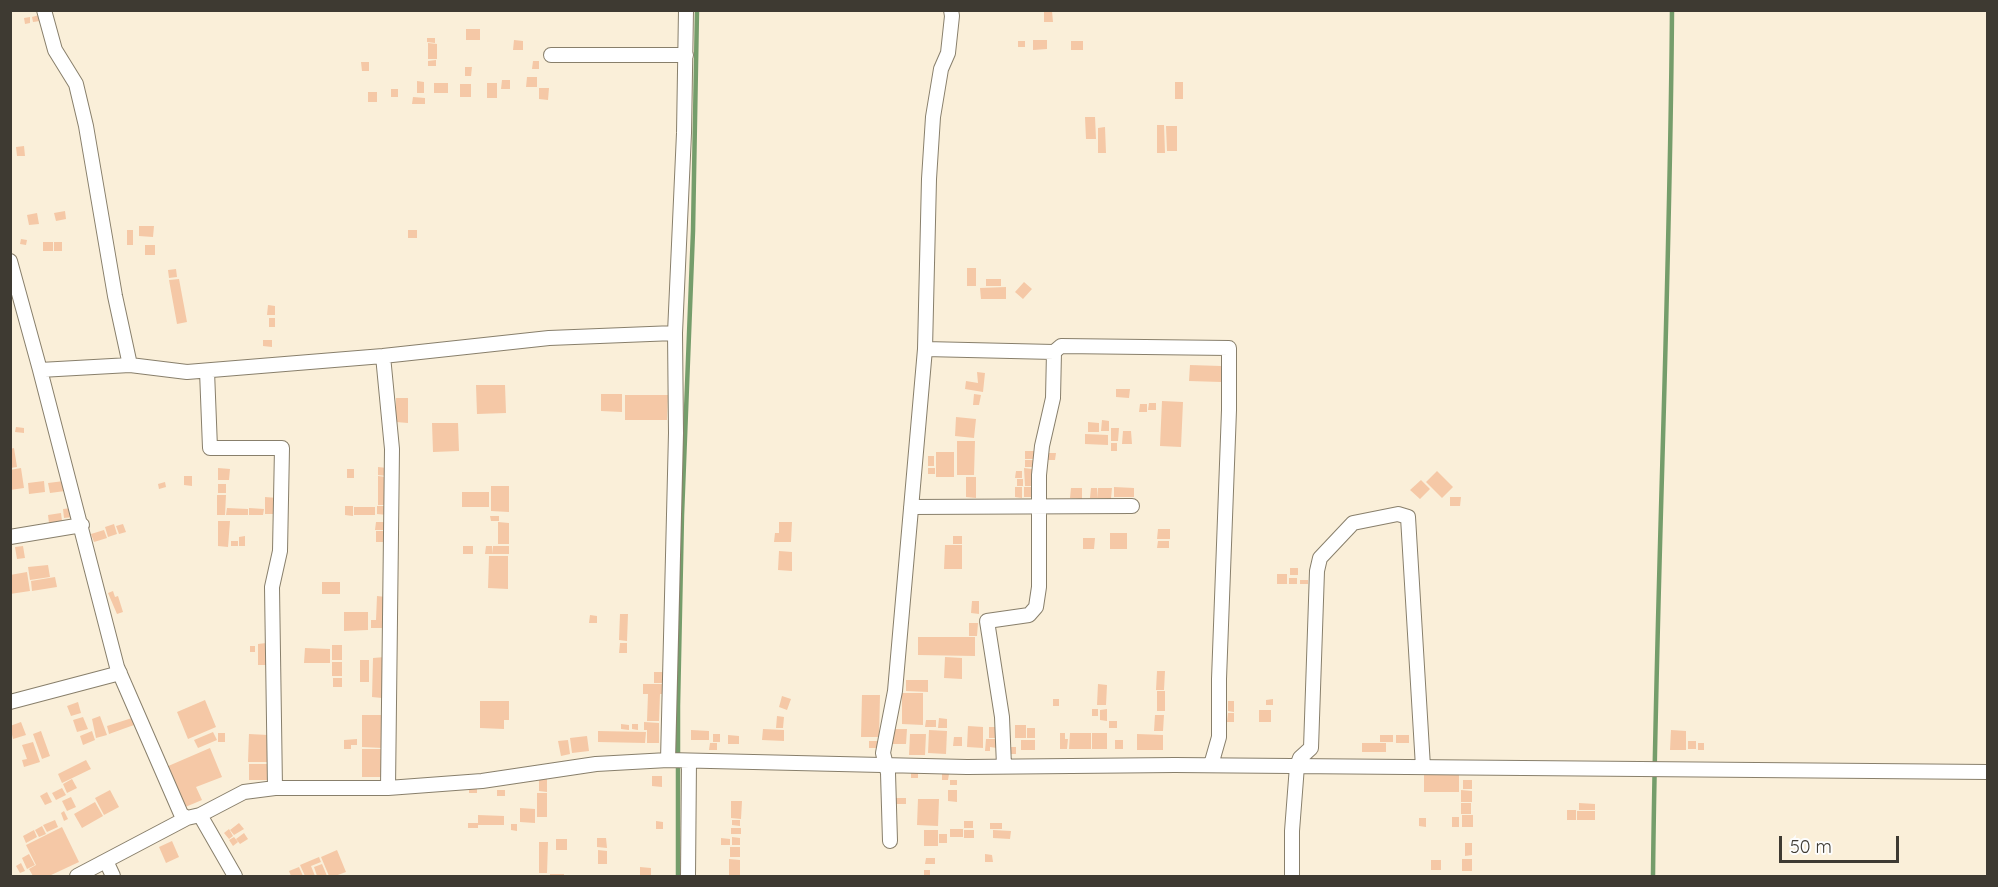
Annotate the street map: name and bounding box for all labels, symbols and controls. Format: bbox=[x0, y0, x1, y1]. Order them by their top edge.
scale bar bbox=[1782, 824, 1902, 862]
text: 50 m bbox=[1790, 835, 1832, 858]

